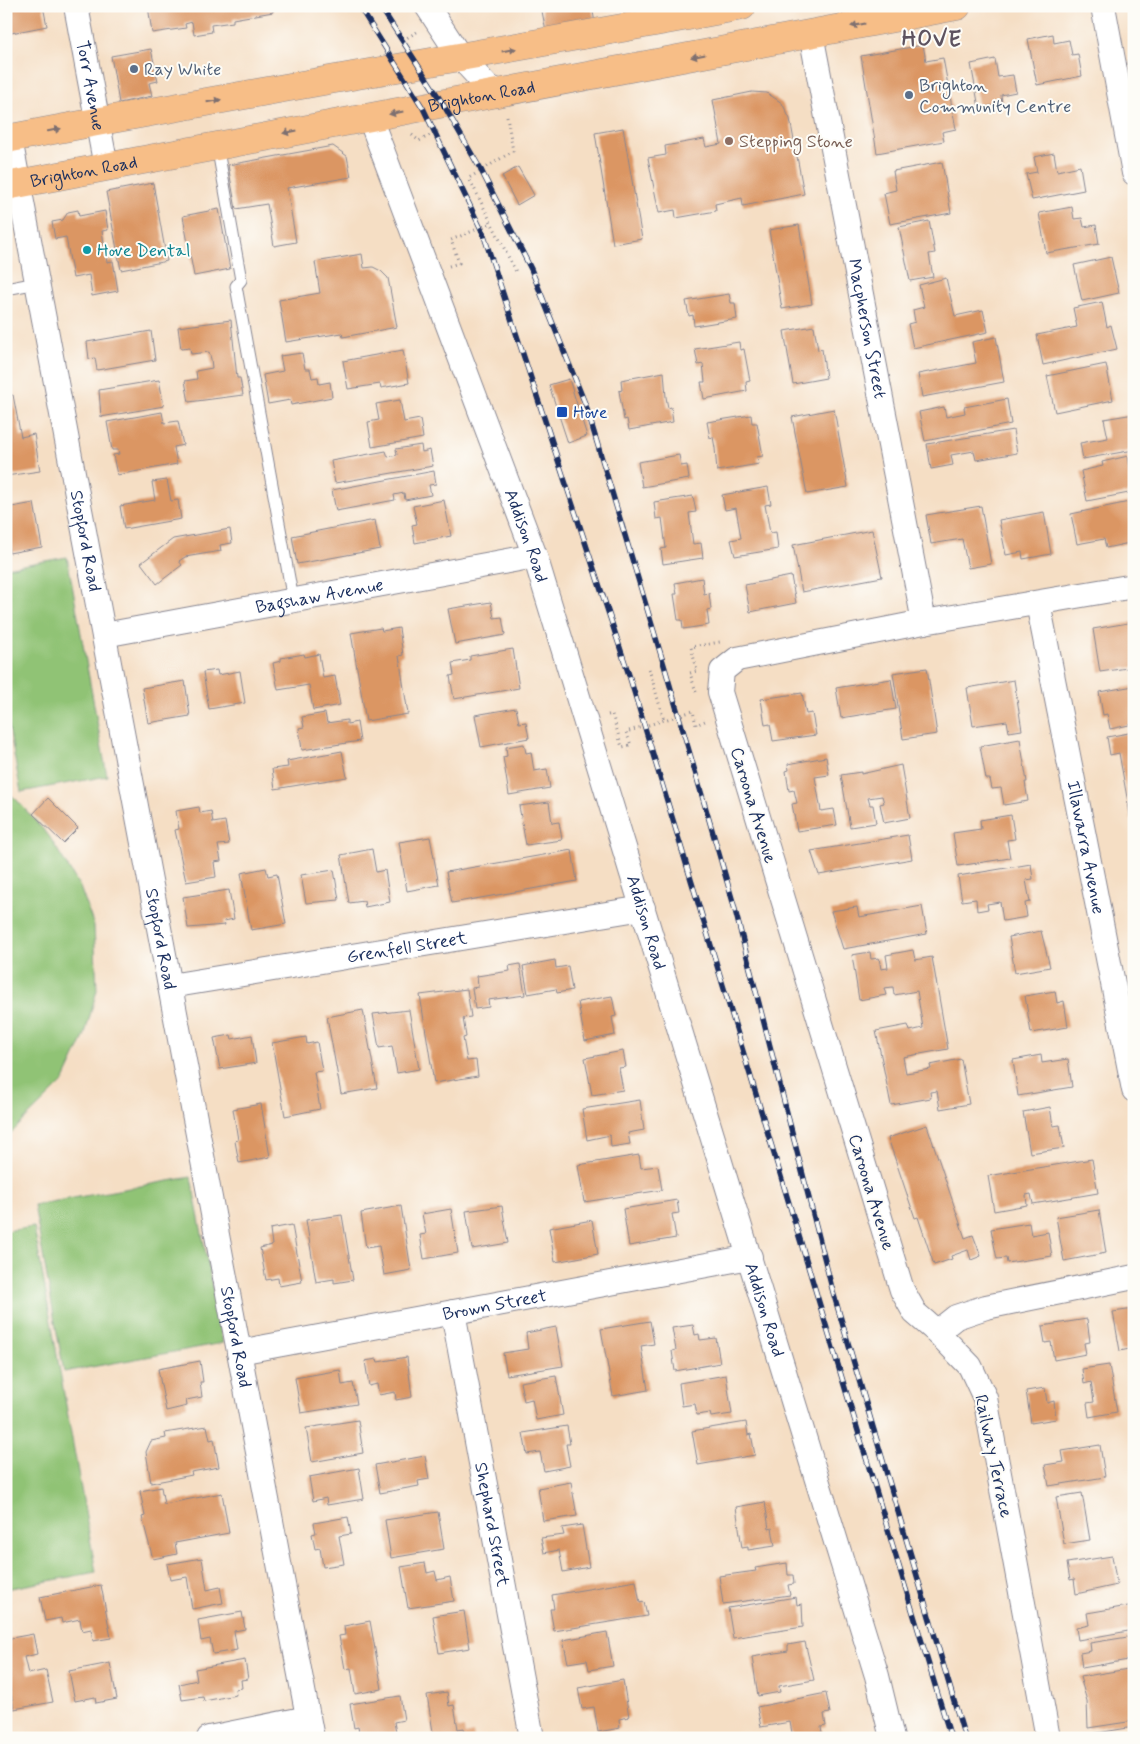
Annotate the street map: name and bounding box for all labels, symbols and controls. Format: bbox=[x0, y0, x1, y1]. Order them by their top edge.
one-way arrow bbox=[849, 22, 865, 30]
district label: HOVE bbox=[902, 26, 962, 54]
street label: Torr Avenue bbox=[70, 39, 110, 133]
one-way arrow bbox=[501, 46, 516, 54]
one-way arrow bbox=[689, 52, 705, 60]
place label: Ray White bbox=[144, 58, 221, 82]
marker: Ray White bbox=[128, 63, 140, 75]
place label: Brighton Community Centre bbox=[919, 74, 1071, 119]
street label: Brighton Road bbox=[426, 75, 537, 119]
marker: Brighton Community Centre bbox=[903, 89, 915, 101]
one-way arrow bbox=[206, 97, 222, 105]
one-way arrow bbox=[388, 109, 404, 117]
one-way arrow bbox=[46, 126, 62, 134]
one-way arrow bbox=[282, 128, 298, 136]
place label: Stepping Stone bbox=[739, 130, 853, 155]
marker: Stepping Stone bbox=[723, 135, 735, 147]
street label: Brighton Road bbox=[28, 150, 139, 194]
place label: Hove Dental bbox=[97, 239, 190, 263]
marker: Hove Dental bbox=[81, 244, 93, 256]
street label: Macpherson Street bbox=[841, 257, 892, 401]
place label: Hove bbox=[573, 401, 608, 425]
marker: Hove bbox=[555, 405, 569, 419]
street label: Addison Road bbox=[498, 486, 553, 585]
street label: Stopford Road bbox=[64, 488, 106, 594]
street label: Bagshaw Avenue bbox=[254, 573, 386, 620]
street label: Caroona Avenue bbox=[724, 744, 782, 866]
street label: Illawarra Avenue bbox=[1060, 779, 1110, 916]
street label: Addison Road bbox=[620, 872, 672, 973]
street label: Stopford Road bbox=[139, 886, 181, 992]
street label: Grenfell Street bbox=[345, 926, 469, 970]
street label: Caroona Avenue bbox=[842, 1131, 900, 1253]
street label: Addison Road bbox=[738, 1260, 790, 1360]
street label: Stopford Road bbox=[214, 1284, 257, 1390]
street label: Brown Street bbox=[441, 1284, 549, 1327]
street label: Railway Terrace bbox=[968, 1392, 1018, 1520]
street label: Shephard Street bbox=[468, 1460, 515, 1589]

